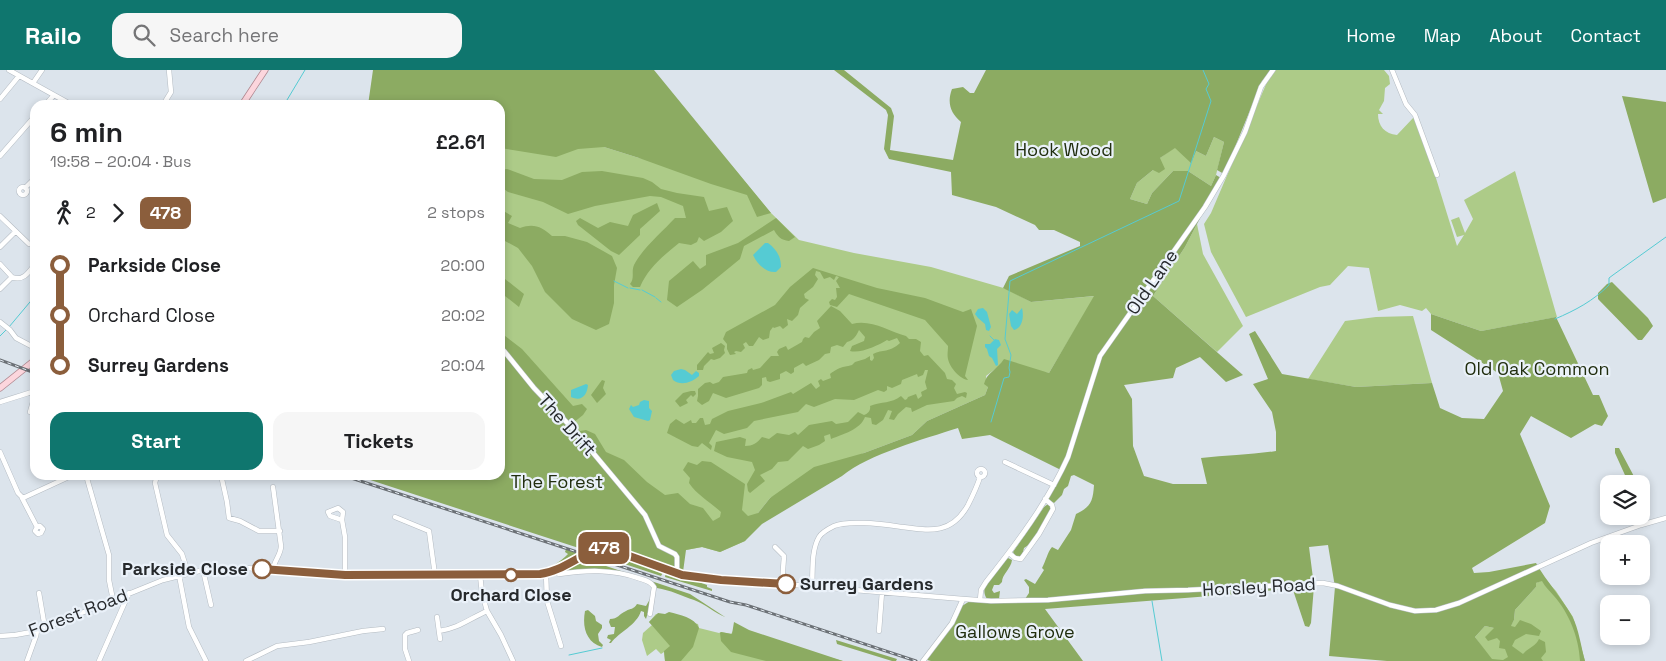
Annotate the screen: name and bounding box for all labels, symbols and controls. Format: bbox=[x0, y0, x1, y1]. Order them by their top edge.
search box bbox=[112, 13, 462, 58]
text: Railo bbox=[25, 20, 82, 51]
icon: search bbox=[130, 21, 158, 49]
text: Search here bbox=[170, 23, 279, 48]
text: Home bbox=[1347, 24, 1396, 47]
text: Map bbox=[1424, 24, 1461, 47]
text: About bbox=[1489, 24, 1543, 47]
text: Contact bbox=[1571, 24, 1641, 47]
text: 6 min bbox=[50, 114, 123, 150]
text: £2.61 bbox=[436, 130, 485, 155]
park label: Hook Wood bbox=[1015, 138, 1113, 161]
text: 19:58 – 20:04 · Bus bbox=[50, 151, 191, 172]
icon: walk bbox=[50, 199, 78, 227]
icon: forward bbox=[104, 199, 132, 227]
text: 478 bbox=[150, 201, 181, 224]
text: 2 bbox=[86, 202, 96, 223]
text: 2 stops bbox=[427, 202, 485, 223]
street label: Old Lane bbox=[1121, 245, 1182, 319]
text: Parkside Close bbox=[88, 253, 221, 278]
text: 20:00 bbox=[441, 255, 485, 276]
text: Orchard Close bbox=[88, 303, 215, 328]
text: 20:02 bbox=[441, 305, 485, 326]
text: Surrey Gardens bbox=[88, 353, 229, 378]
text: 20:04 bbox=[441, 355, 485, 376]
park label: Old Oak Common bbox=[1464, 357, 1610, 380]
street label: The Drift bbox=[533, 389, 601, 461]
button: Start bbox=[50, 412, 263, 470]
button: Tickets bbox=[273, 412, 485, 470]
park label: The Forest bbox=[511, 470, 603, 493]
map controls bbox=[1600, 475, 1650, 645]
button: layers bbox=[1600, 475, 1650, 525]
line badge: 478 bbox=[575, 532, 633, 564]
button: + bbox=[1600, 535, 1650, 585]
text: 478 bbox=[588, 536, 620, 559]
place label: Parkside Close bbox=[122, 557, 248, 580]
marker: Parkside Close bbox=[252, 559, 272, 579]
marker: Orchard Close bbox=[504, 568, 518, 582]
place label: Surrey Gardens bbox=[800, 572, 934, 595]
street label: Horsley Road bbox=[1201, 572, 1316, 601]
marker: Surrey Gardens bbox=[776, 574, 796, 594]
street label: Forest Road bbox=[25, 583, 131, 642]
place label: Orchard Close bbox=[450, 583, 572, 606]
button: − bbox=[1600, 595, 1650, 645]
park label: Gallows Grove bbox=[955, 620, 1075, 643]

